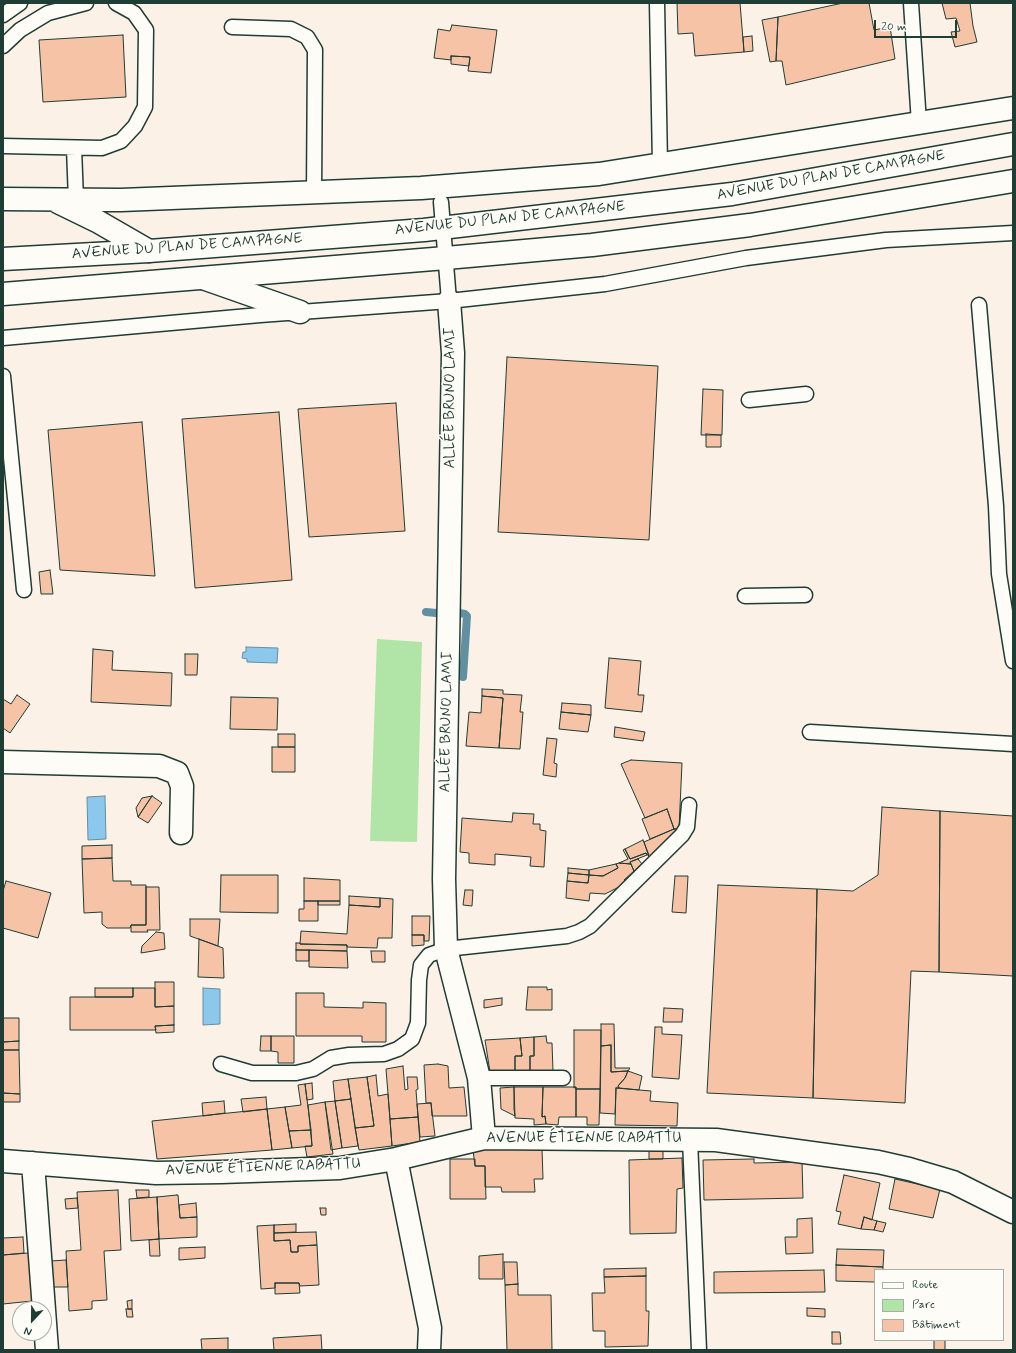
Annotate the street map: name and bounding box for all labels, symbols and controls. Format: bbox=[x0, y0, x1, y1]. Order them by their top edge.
scale bar bbox=[876, 12, 959, 38]
text: 20 m bbox=[881, 19, 907, 35]
street label: AVENUE DU PLAN DE CAMPAGNE bbox=[716, 147, 946, 205]
street label: AVENUE DU PLAN DE CAMPAGNE bbox=[394, 198, 626, 240]
street label: AVENUE DU PLAN DE CAMPAGNE bbox=[71, 230, 303, 264]
street label: ALLÉE BRUNO LAMI bbox=[442, 327, 460, 469]
street label: ALLÉE BRUNO LAMI bbox=[437, 651, 457, 793]
street label: AVENUE ÉTIENNE RABATTU bbox=[486, 1130, 682, 1148]
street label: AVENUE ÉTIENNE RABATTU bbox=[165, 1156, 361, 1180]
legend bbox=[874, 1269, 1004, 1341]
text: Route bbox=[912, 1277, 938, 1293]
text: Parc bbox=[912, 1297, 935, 1313]
north arrow bbox=[12, 1301, 52, 1341]
text: Bâtiment bbox=[912, 1317, 961, 1333]
text: N bbox=[22, 1323, 34, 1339]

